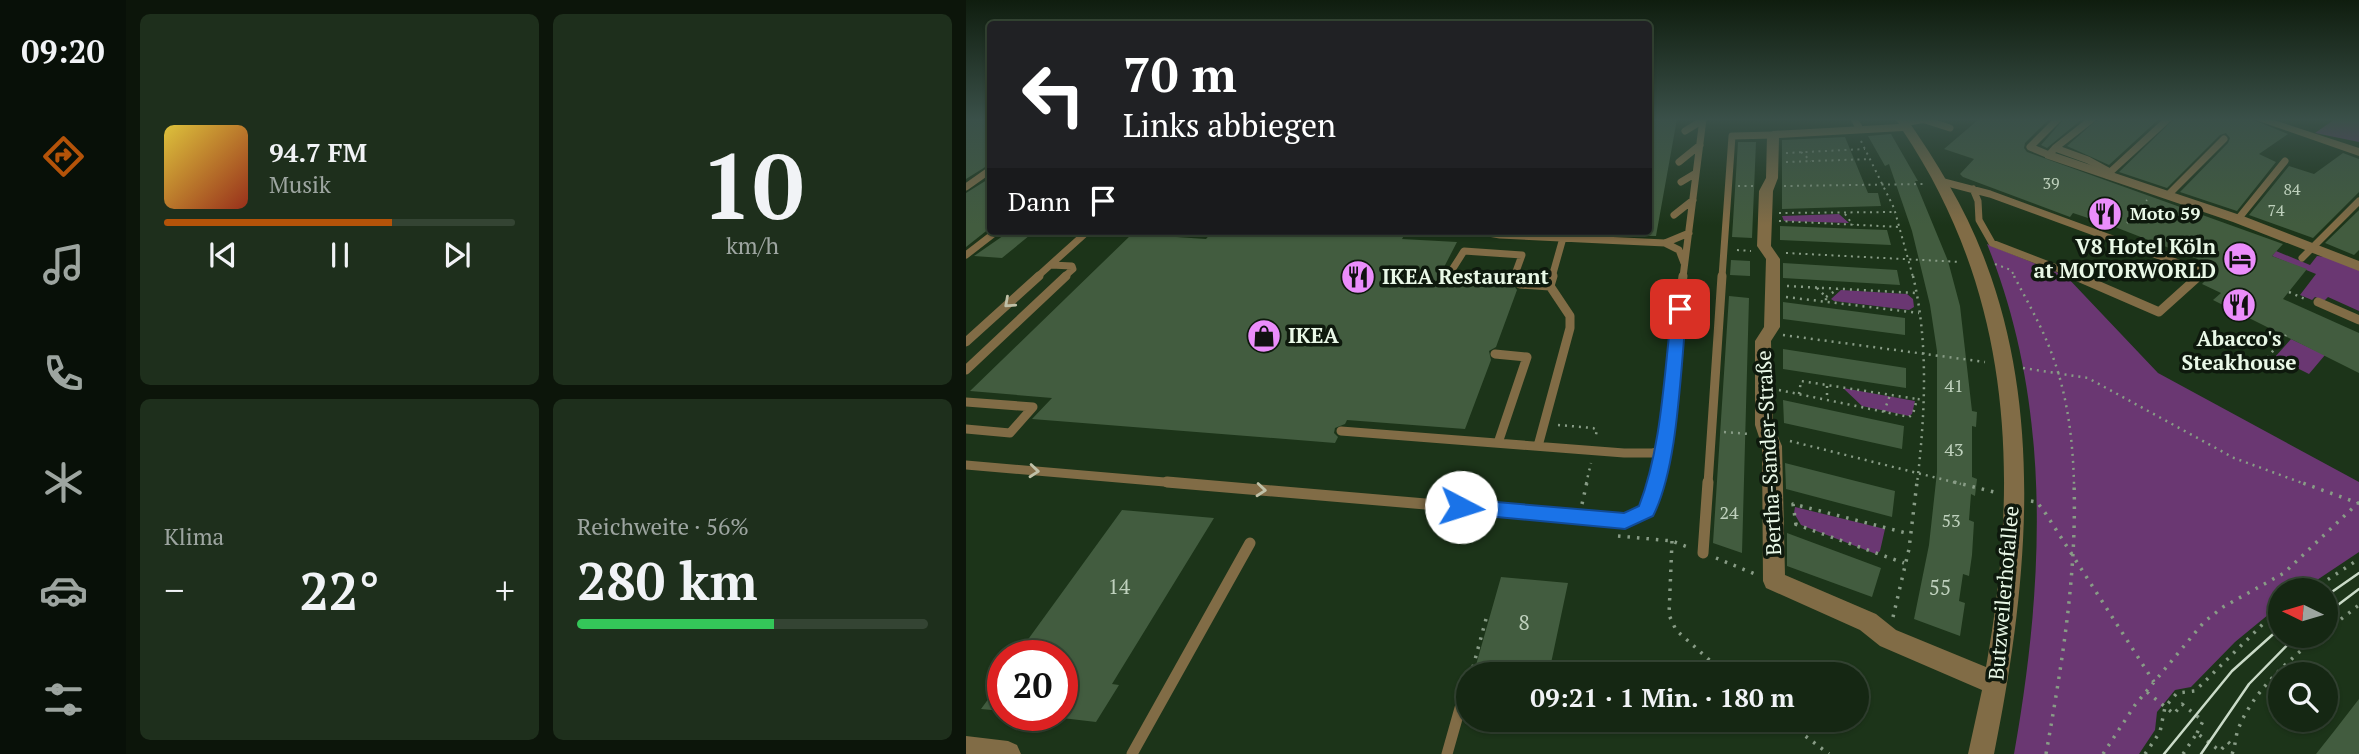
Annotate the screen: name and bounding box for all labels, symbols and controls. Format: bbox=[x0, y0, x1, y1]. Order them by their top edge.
text: 09:20 bbox=[21, 30, 105, 72]
text: 70 m bbox=[1123, 41, 1237, 106]
icon: left bbox=[1008, 49, 1099, 140]
text: Links abbiegen bbox=[1123, 104, 1336, 146]
text: 10 bbox=[701, 124, 804, 245]
icon: directions bbox=[39, 132, 88, 181]
text: 94.7 FM bbox=[269, 135, 367, 169]
text: Musik bbox=[269, 169, 331, 200]
house number: 39 bbox=[2042, 172, 2060, 194]
house number: 84 bbox=[2283, 178, 2301, 200]
icon: arrive bbox=[1084, 182, 1122, 220]
text: Dann bbox=[1008, 184, 1070, 218]
restaurant icon: Moto 59 bbox=[2086, 195, 2124, 233]
house number: 74 bbox=[2267, 199, 2285, 221]
place label: Moto 59 bbox=[2130, 201, 2200, 225]
text: km/h bbox=[726, 230, 779, 261]
place label: V8 Hotel Köln at MOTORWORLD bbox=[2034, 232, 2216, 284]
icon: previous bbox=[204, 236, 242, 274]
icon: pause bbox=[321, 236, 359, 274]
icon: next bbox=[438, 236, 476, 274]
icon: music bbox=[39, 240, 88, 289]
hotel icon: V8 Hotel Köln at MOTORWORLD bbox=[2221, 240, 2259, 278]
restaurant icon: IKEA Restaurant bbox=[1339, 258, 1377, 296]
place label: IKEA Restaurant bbox=[1382, 262, 1549, 290]
pin bbox=[1650, 279, 1710, 339]
restaurant icon: Abacco's Steakhouse bbox=[2220, 286, 2258, 324]
icon: arrive bbox=[1661, 290, 1699, 328]
one-way arrow bbox=[1004, 295, 1017, 308]
shop icon: IKEA bbox=[1245, 317, 1283, 355]
place label: IKEA bbox=[1288, 321, 1339, 349]
place label: Abacco's Steakhouse bbox=[2181, 324, 2297, 376]
icon: phone bbox=[39, 349, 88, 398]
street label: Bertha-Sander-Straße bbox=[1749, 350, 1787, 556]
house number: 41 bbox=[1944, 373, 1964, 397]
house number: 43 bbox=[1944, 437, 1964, 461]
icon: climate bbox=[39, 458, 88, 507]
one-way arrow bbox=[1029, 463, 1040, 478]
position arrow bbox=[1424, 470, 1498, 544]
one-way arrow bbox=[1255, 482, 1266, 497]
house number: 24 bbox=[1719, 500, 1739, 524]
street label: Butzweilerhofallee bbox=[1981, 504, 2025, 681]
house number: 53 bbox=[1941, 508, 1961, 532]
text: Reichweite · 56% bbox=[577, 511, 749, 542]
text: Klima bbox=[164, 521, 224, 552]
text: 280 km bbox=[577, 546, 758, 615]
text: 22° bbox=[299, 556, 380, 625]
text: − bbox=[164, 565, 184, 615]
text: + bbox=[495, 565, 515, 615]
icon: car bbox=[39, 566, 88, 615]
house number: 14 bbox=[1108, 572, 1131, 600]
house number: 55 bbox=[1929, 573, 1951, 601]
north arrow bbox=[2268, 578, 2338, 648]
map controls bbox=[2268, 578, 2338, 732]
house number: 8 bbox=[1518, 608, 1530, 636]
speed limit sign: 20 bbox=[987, 640, 1078, 731]
button: search bbox=[2268, 662, 2338, 732]
icon: filters bbox=[39, 675, 88, 724]
text: 09:21 · 1 Min. · 180 m bbox=[1530, 680, 1795, 714]

